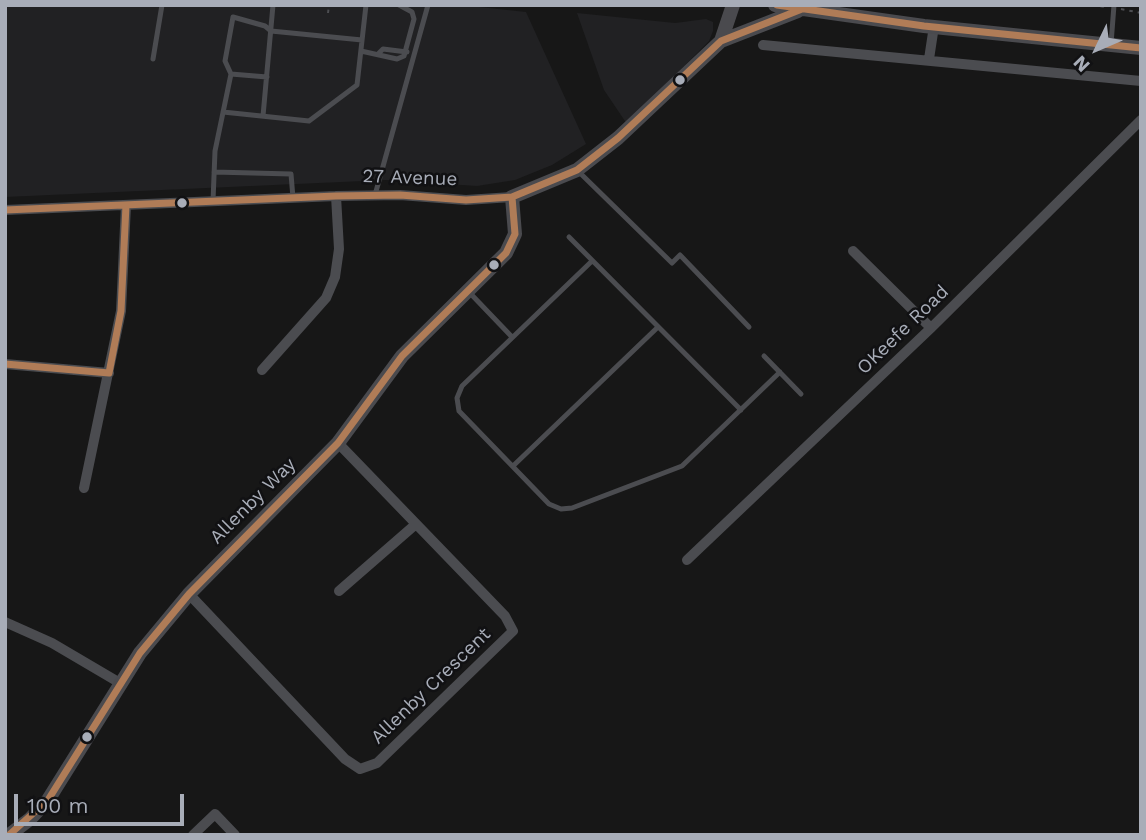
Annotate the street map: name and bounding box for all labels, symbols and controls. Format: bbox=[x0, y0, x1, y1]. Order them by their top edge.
north arrow bbox=[1062, 14, 1132, 84]
text: N bbox=[1068, 51, 1095, 77]
unlabelled marker bbox=[673, 73, 687, 87]
street label: 27 Avenue bbox=[362, 165, 458, 191]
unlabelled marker bbox=[175, 196, 189, 210]
unlabelled marker bbox=[487, 258, 501, 272]
street label: OKeefe Road bbox=[852, 281, 954, 379]
street label: Allenby Way bbox=[205, 453, 301, 549]
street label: Allenby Crescent bbox=[366, 623, 496, 749]
unlabelled marker bbox=[80, 730, 94, 744]
scale bar bbox=[18, 780, 187, 824]
text: 100 m bbox=[27, 793, 89, 818]

